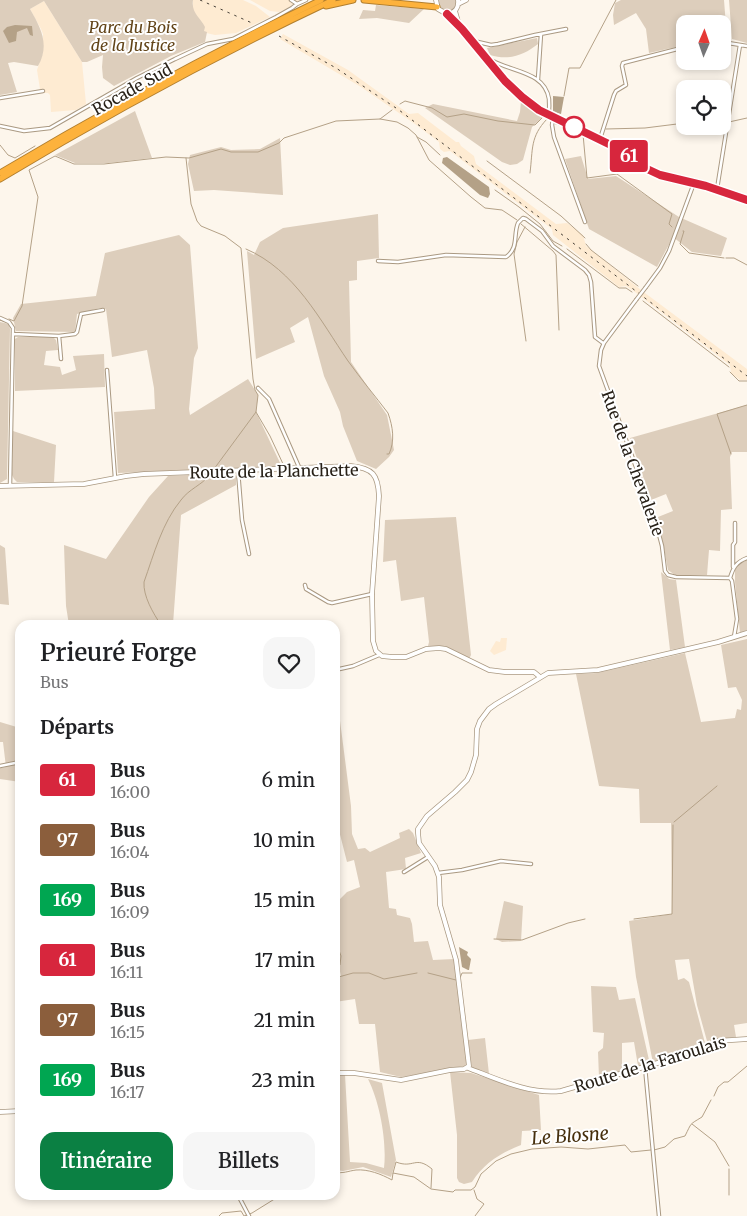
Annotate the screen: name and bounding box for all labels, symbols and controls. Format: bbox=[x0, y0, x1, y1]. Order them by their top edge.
north arrow bbox=[676, 15, 731, 70]
map controls bbox=[676, 15, 731, 135]
park label: Parc du Bois de la Justice bbox=[89, 17, 178, 55]
street label: Rocade Sud bbox=[89, 59, 176, 119]
button: locate bbox=[676, 80, 731, 135]
unlabelled marker bbox=[563, 116, 585, 138]
line badge: 61 bbox=[606, 140, 652, 172]
text: 61 bbox=[620, 144, 638, 167]
street label: Rue de la Chevalerie bbox=[597, 388, 669, 538]
street label: Route de la Planchette bbox=[189, 460, 359, 482]
text: Prieuré Forge bbox=[40, 637, 197, 668]
button: heart bbox=[263, 637, 315, 689]
text: Bus bbox=[40, 672, 69, 692]
text: Départs bbox=[40, 715, 114, 739]
text: Bus bbox=[110, 758, 145, 782]
text: 61 bbox=[58, 768, 77, 791]
text: 6 min bbox=[261, 768, 315, 792]
text: 16:00 bbox=[110, 782, 150, 802]
text: Bus bbox=[110, 818, 145, 842]
text: 97 bbox=[57, 828, 78, 851]
text: 10 min bbox=[253, 828, 315, 852]
text: 16:04 bbox=[110, 842, 149, 862]
text: Bus bbox=[110, 878, 145, 902]
text: 169 bbox=[53, 888, 82, 911]
text: 15 min bbox=[254, 888, 315, 912]
text: 16:09 bbox=[110, 902, 149, 922]
text: Bus bbox=[110, 938, 145, 962]
text: 61 bbox=[58, 948, 77, 971]
text: 17 min bbox=[255, 948, 315, 972]
text: 16:11 bbox=[110, 962, 143, 982]
text: Bus bbox=[110, 998, 145, 1022]
text: 97 bbox=[57, 1008, 78, 1031]
text: 21 min bbox=[254, 1008, 315, 1032]
text: 16:15 bbox=[110, 1022, 145, 1042]
street label: Route de la Faroulais bbox=[572, 1031, 729, 1097]
text: Bus bbox=[110, 1058, 145, 1082]
text: 169 bbox=[53, 1068, 82, 1091]
text: 23 min bbox=[251, 1068, 315, 1092]
text: 16:17 bbox=[110, 1082, 145, 1102]
water label: Le Blosne bbox=[530, 1121, 610, 1150]
button: Itinéraire bbox=[40, 1132, 173, 1190]
button: Billets bbox=[183, 1132, 315, 1190]

